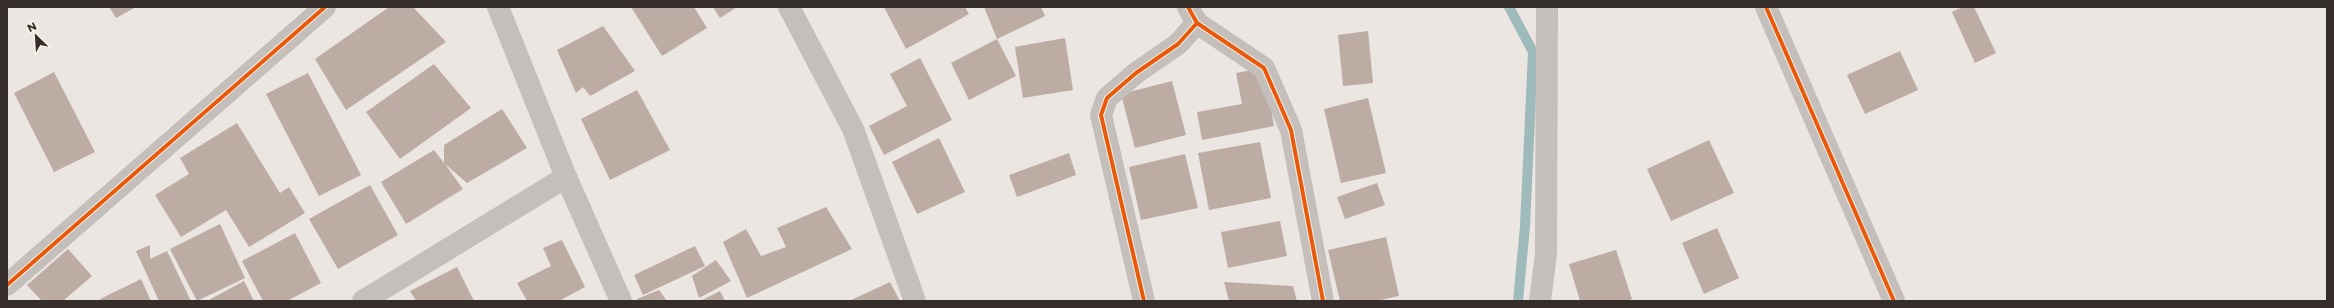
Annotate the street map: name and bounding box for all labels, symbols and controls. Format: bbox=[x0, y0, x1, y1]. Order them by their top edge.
north arrow bbox=[16, 16, 56, 56]
text: N bbox=[25, 19, 39, 35]

